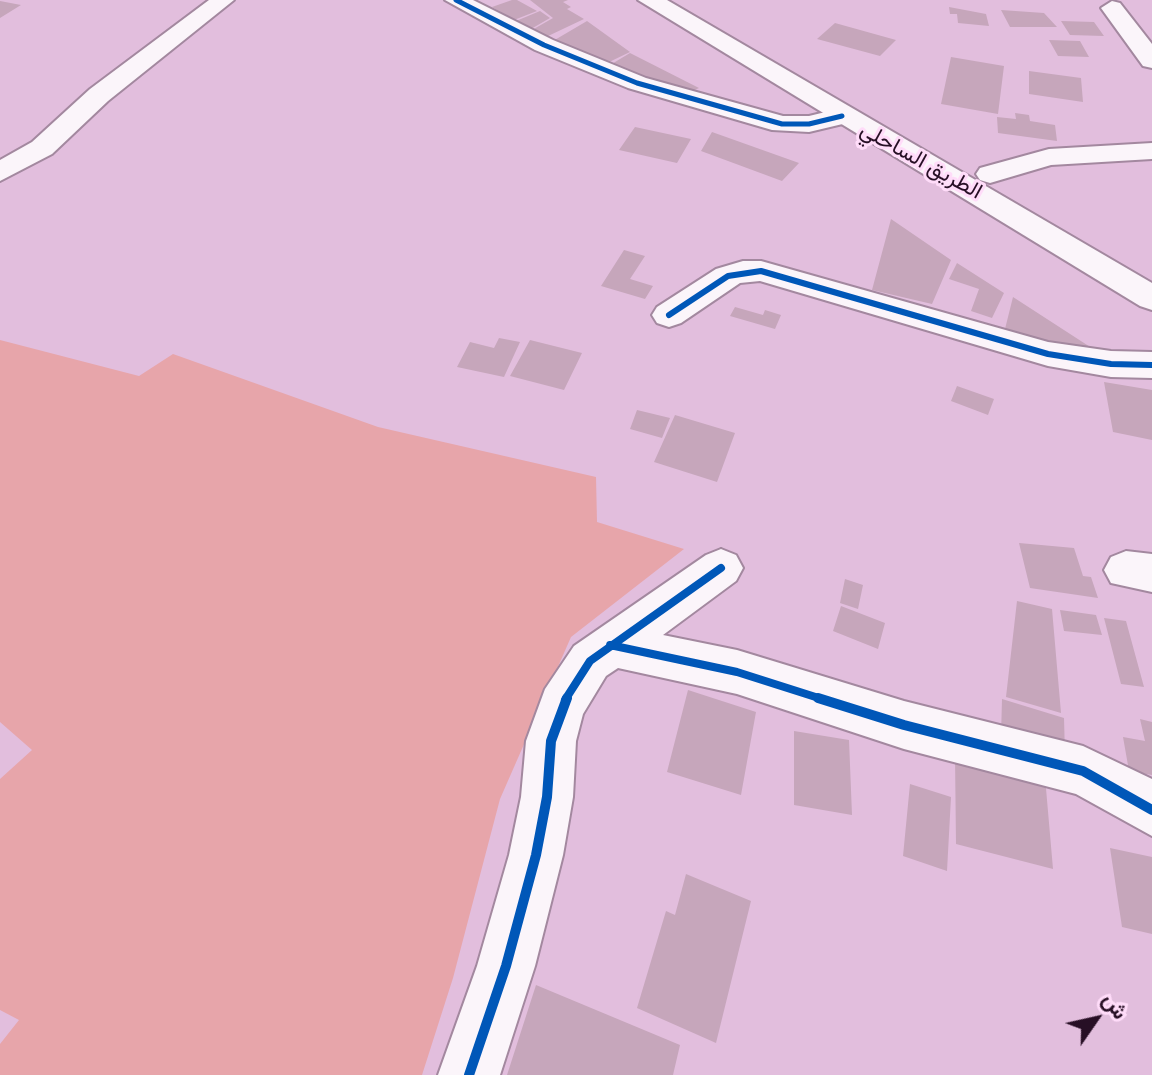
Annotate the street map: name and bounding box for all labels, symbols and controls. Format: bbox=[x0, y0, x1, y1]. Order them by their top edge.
street label: الطريق الساحلي bbox=[855, 117, 987, 205]
north arrow bbox=[1056, 979, 1136, 1059]
text: ش bbox=[1097, 987, 1135, 1024]

